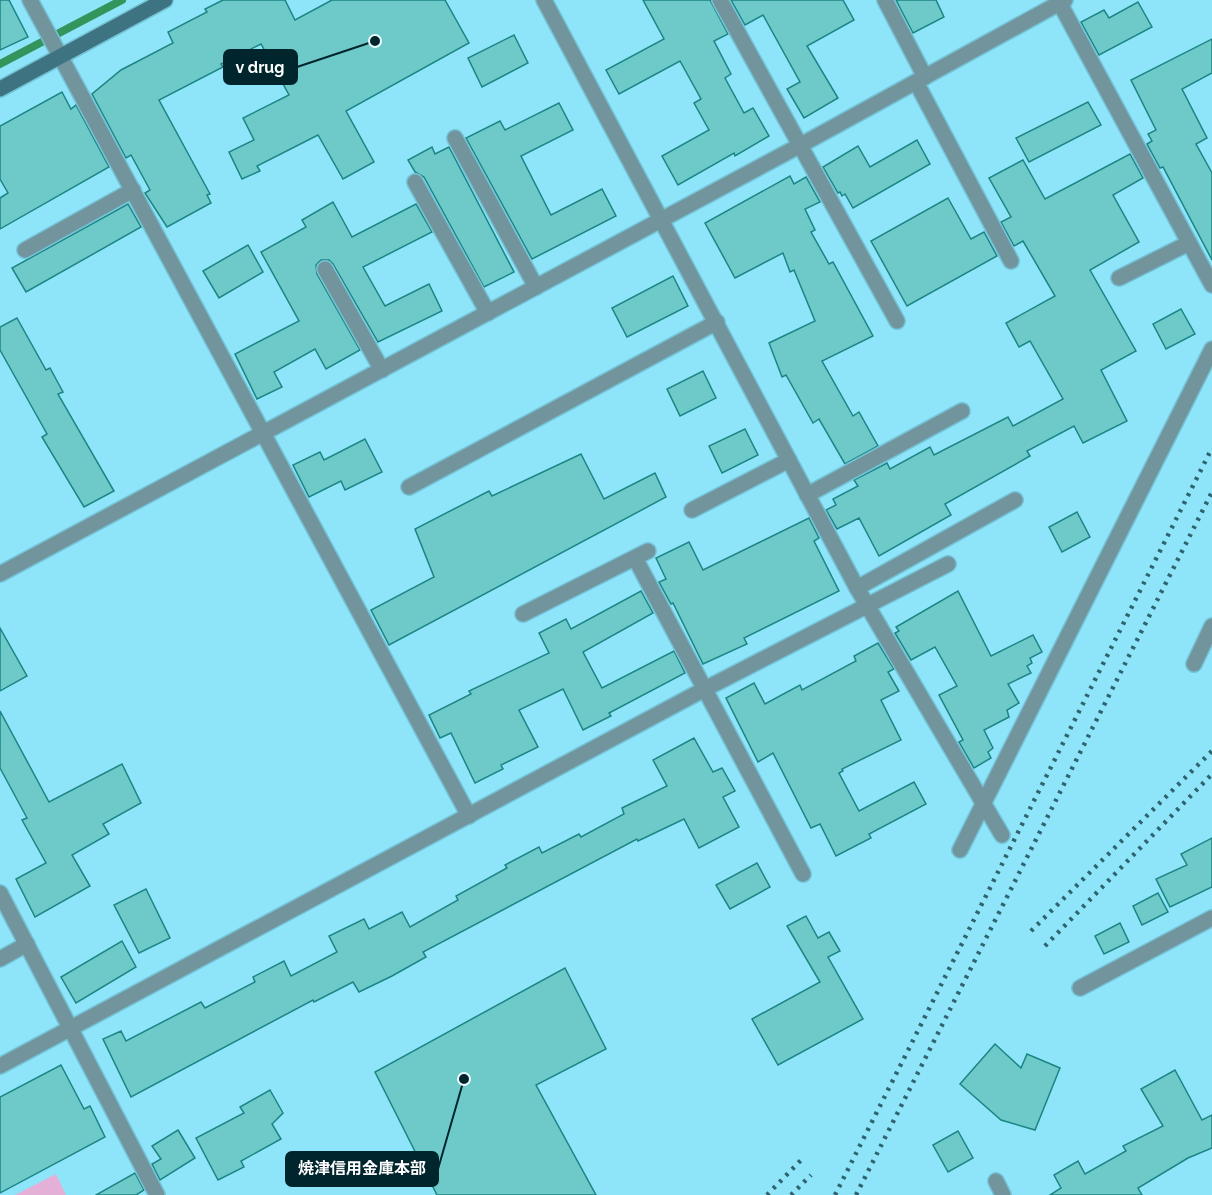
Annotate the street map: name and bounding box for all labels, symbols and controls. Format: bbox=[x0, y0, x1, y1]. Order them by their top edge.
callout: v drug bbox=[224, 50, 297, 84]
text: v drug bbox=[236, 58, 284, 77]
callout: 焼津信用金庫本部 bbox=[286, 1152, 438, 1186]
text: 焼津信用金庫本部 bbox=[298, 1159, 426, 1178]

